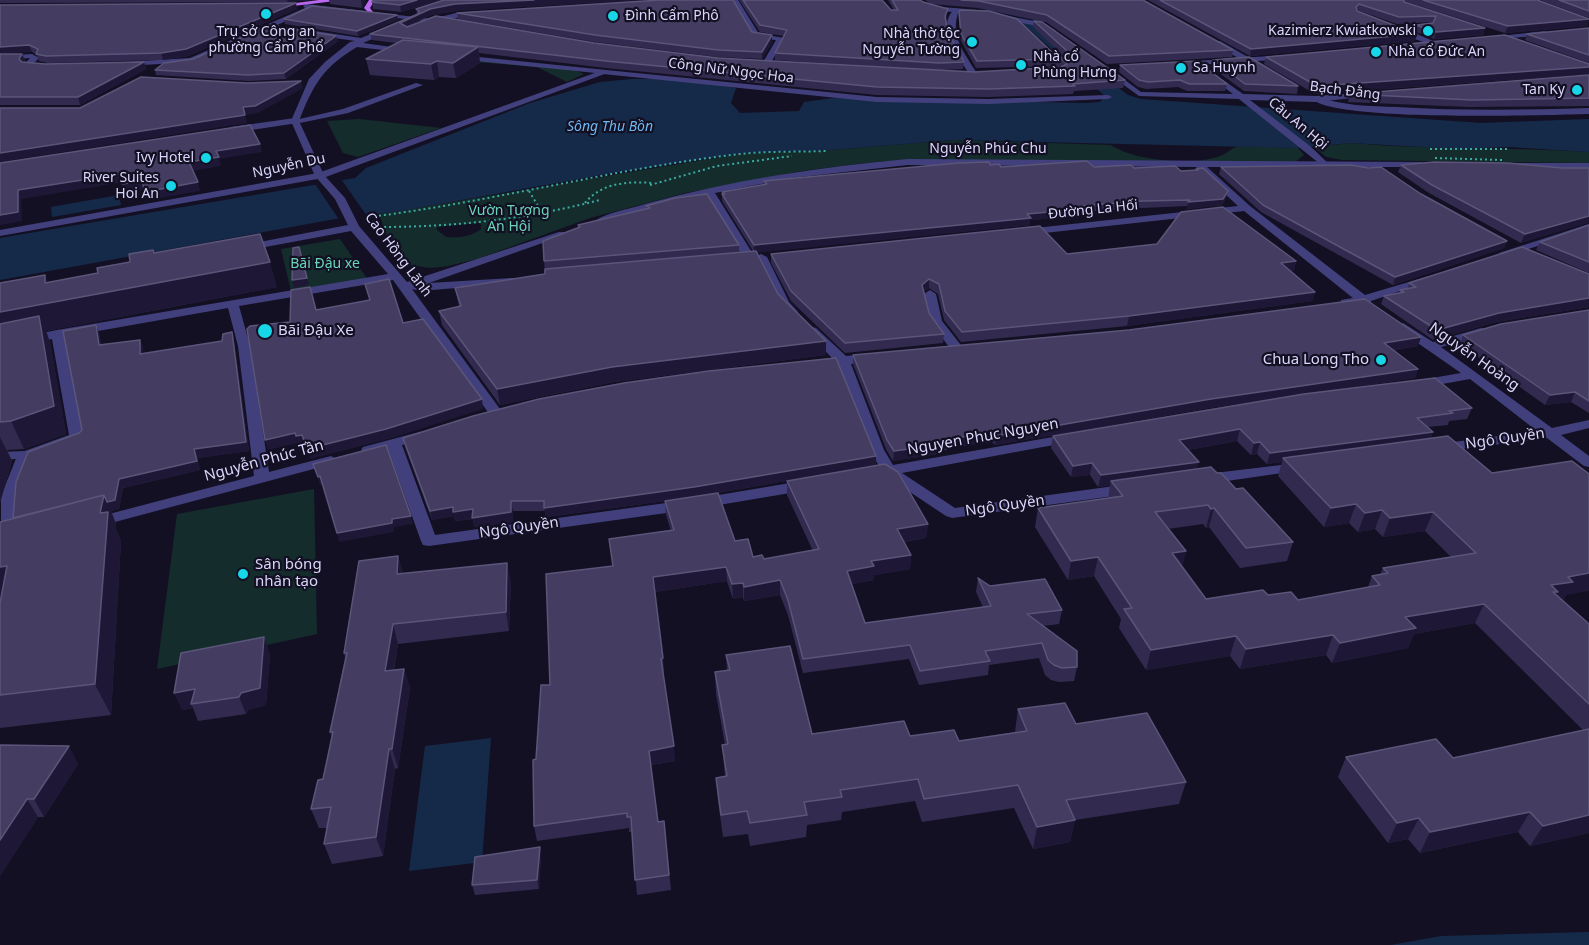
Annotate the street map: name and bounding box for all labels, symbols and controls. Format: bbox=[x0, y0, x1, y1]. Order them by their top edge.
marker: Trụ sở Công an phường Cẩm Phổ bbox=[259, 7, 273, 21]
place label: Đình Cẩm Phô bbox=[625, 8, 719, 24]
marker: Đình Cẩm Phô bbox=[606, 9, 620, 23]
place label: Kazimierz Kwiatkowski bbox=[1268, 23, 1416, 39]
place label: Trụ sở Công an phường Cẩm Phổ bbox=[208, 24, 324, 56]
marker: Kazimierz Kwiatkowski bbox=[1421, 24, 1435, 38]
place label: Nhà thờ tộc Nguyễn Tường bbox=[862, 26, 960, 58]
marker: Nhà thờ tộc Nguyễn Tường bbox=[965, 35, 979, 49]
place label: Nhà cổ Đức An bbox=[1388, 44, 1485, 60]
marker: Nhà cổ Đức An bbox=[1369, 45, 1383, 59]
place label: Nhà cổ Phùng Hưng bbox=[1033, 49, 1117, 82]
street label: Công Nữ Ngọc Hoa bbox=[667, 55, 795, 87]
marker: Nhà cổ Phùng Hưng bbox=[1014, 58, 1028, 72]
place label: Sa Huynh bbox=[1193, 60, 1256, 76]
marker: Sa Huynh bbox=[1174, 61, 1188, 75]
street label: Bạch Đằng bbox=[1309, 78, 1381, 104]
place label: Tan Ky bbox=[1522, 82, 1565, 98]
marker: Tan Ky bbox=[1570, 83, 1584, 97]
street label: Cầu An Hội bbox=[1265, 94, 1331, 154]
water label: Sông Thu Bồn bbox=[567, 119, 653, 135]
street label: Nguyễn Phúc Chu bbox=[929, 141, 1047, 157]
place label: Ivy Hotel bbox=[136, 150, 194, 166]
street label: Nguyễn Du bbox=[251, 150, 327, 182]
marker: Ivy Hotel bbox=[199, 151, 213, 165]
place label: River Suites Hoi An bbox=[83, 170, 159, 202]
marker: River Suites Hoi An bbox=[164, 179, 178, 193]
street label: Đường La Hối bbox=[1047, 197, 1139, 223]
park label: Vườn Tượng An Hội bbox=[468, 203, 550, 236]
street label: Cao Hồng Lãnh bbox=[361, 210, 435, 300]
park label: Bãi Đậu xe bbox=[290, 256, 360, 272]
street label: Nguyễn Hoàng bbox=[1425, 319, 1523, 395]
marker: Bãi Đậu Xe bbox=[256, 322, 274, 340]
place label: Bãi Đậu Xe bbox=[278, 322, 354, 340]
place label: Chua Long Tho bbox=[1263, 351, 1369, 369]
marker: Chua Long Tho bbox=[1374, 353, 1388, 367]
street label: Nguyen Phuc Nguyen bbox=[906, 415, 1060, 459]
street label: Ngô Quyền bbox=[1464, 425, 1546, 453]
street label: Nguyễn Phúc Tần bbox=[202, 436, 326, 486]
street label: Ngô Quyền bbox=[964, 492, 1046, 520]
street label: Ngô Quyền bbox=[478, 514, 560, 542]
place label: Sân bóng nhân tạo bbox=[255, 556, 322, 591]
marker: Sân bóng nhân tạo bbox=[236, 567, 250, 581]

